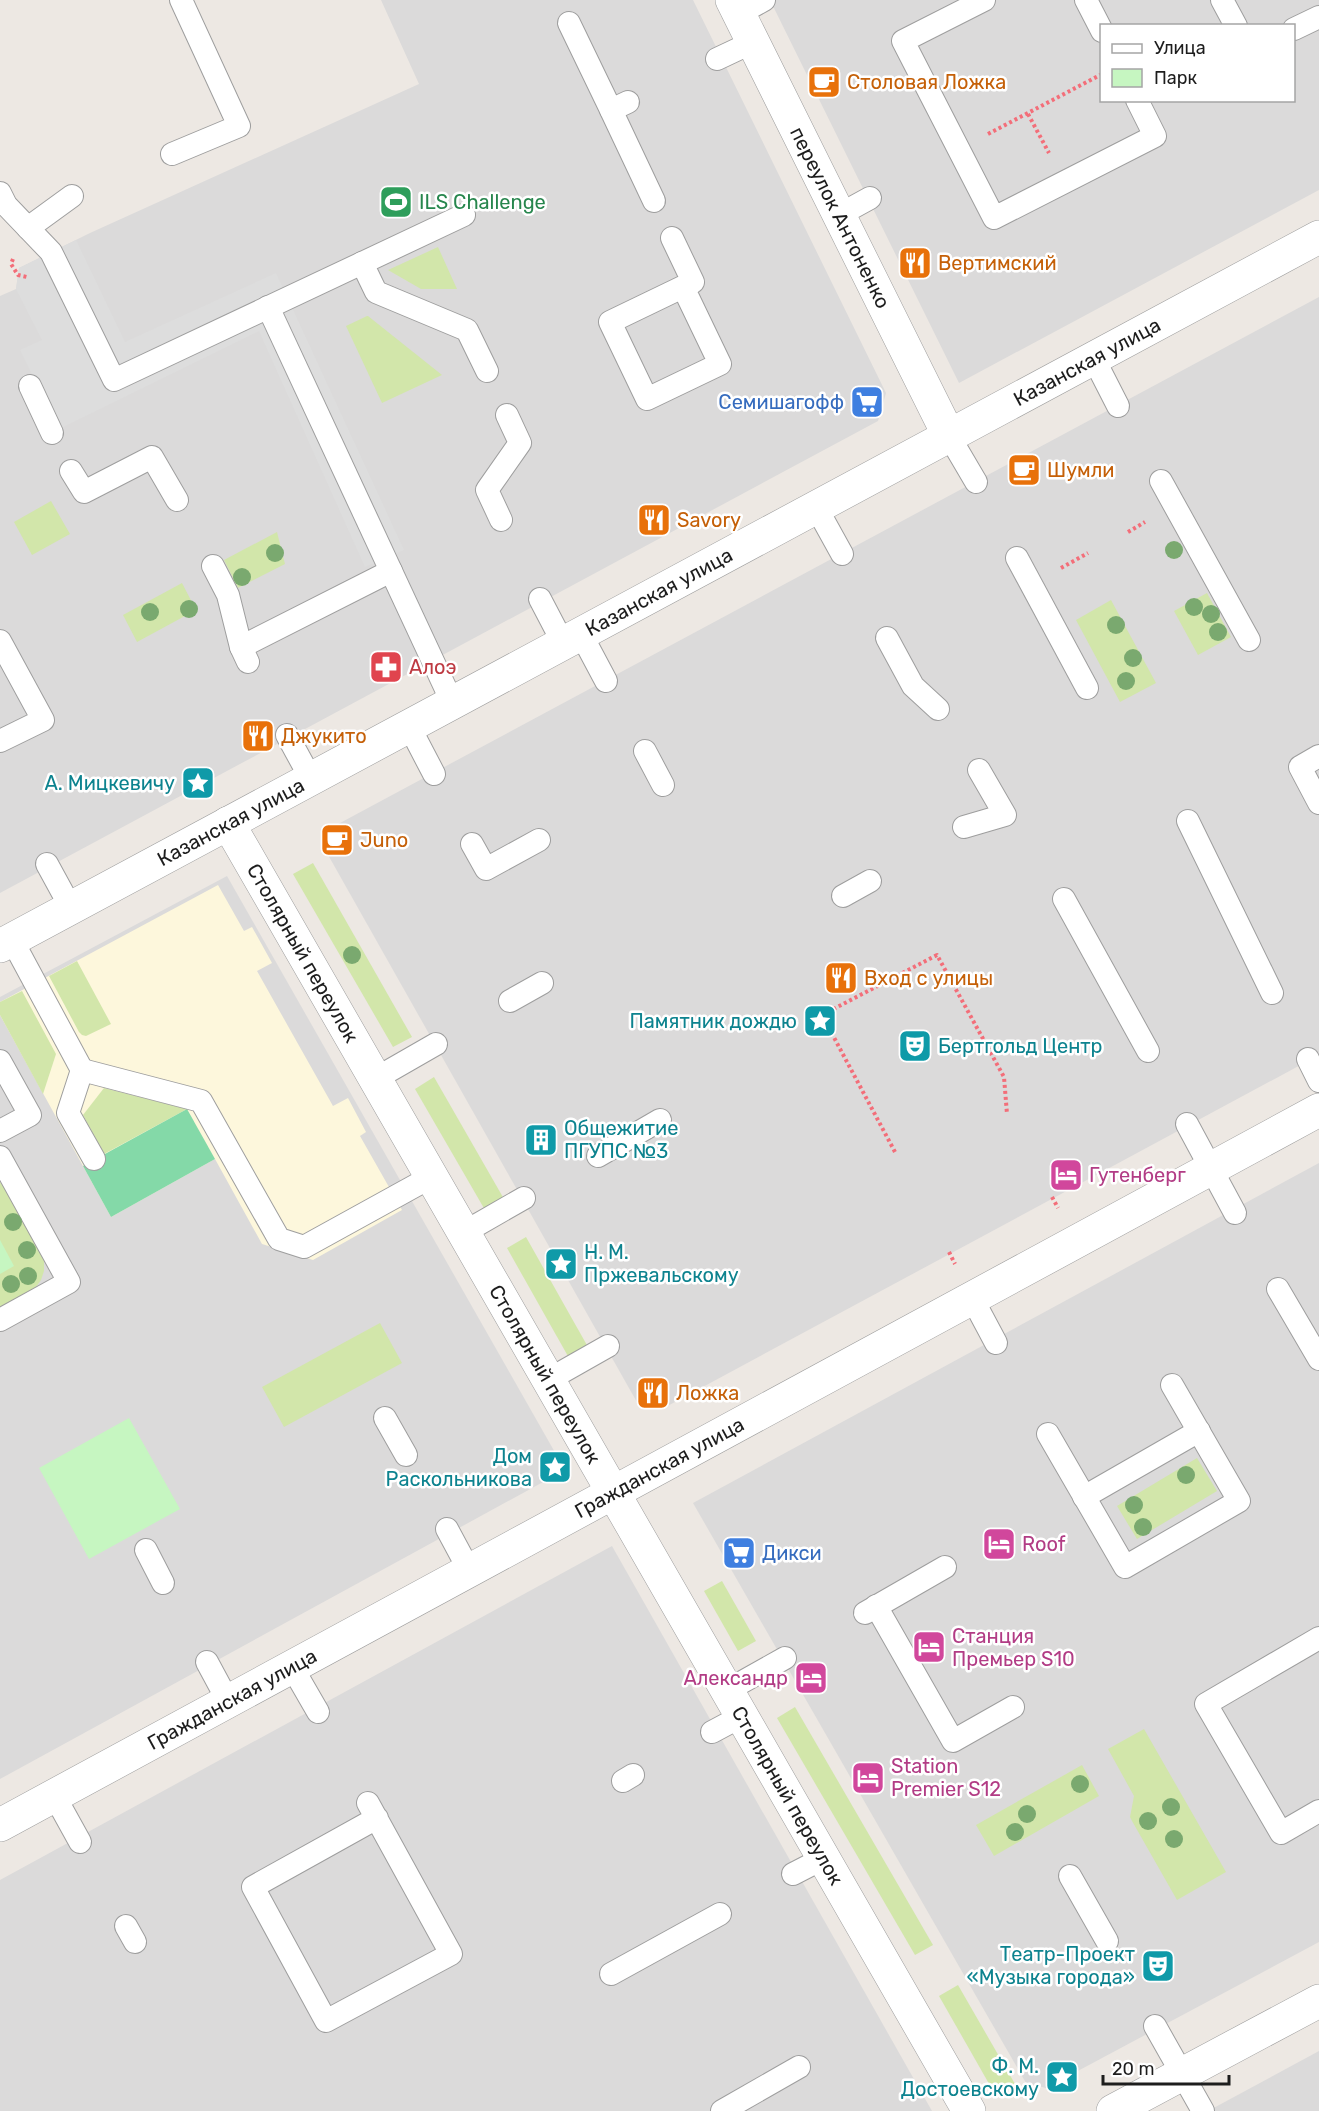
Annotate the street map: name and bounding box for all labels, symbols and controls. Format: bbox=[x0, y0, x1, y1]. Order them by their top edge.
legend bbox=[1100, 24, 1295, 102]
text: Улица bbox=[1154, 37, 1206, 59]
cafe icon: Столовая Ложка bbox=[806, 64, 842, 100]
text: Парк bbox=[1154, 67, 1198, 89]
place label: Столовая Ложка bbox=[847, 70, 1006, 94]
street label: переулок Антоненко bbox=[785, 123, 895, 312]
sports icon: ILS Challenge bbox=[378, 184, 414, 220]
place label: ILS Challenge bbox=[419, 190, 546, 214]
restaurant icon: Вертимский bbox=[897, 245, 933, 281]
place label: Вертимский bbox=[938, 251, 1057, 275]
street label: Казанская улица bbox=[1009, 312, 1165, 411]
supermarket icon: Семишагофф bbox=[849, 384, 885, 420]
place label: Семишагофф bbox=[718, 390, 844, 414]
cafe icon: Шумли bbox=[1006, 452, 1042, 488]
place label: Шумли bbox=[1047, 458, 1115, 482]
restaurant icon: Savory bbox=[636, 502, 672, 538]
place label: Savory bbox=[677, 508, 741, 532]
street label: Казанская улица bbox=[581, 543, 737, 641]
pharmacy icon: Алоэ bbox=[368, 649, 404, 685]
place label: Алоэ bbox=[409, 655, 457, 679]
restaurant icon: Джукито bbox=[240, 718, 276, 754]
place label: Джукито bbox=[281, 724, 367, 748]
place icon: А. Мицкевичу bbox=[180, 765, 216, 801]
place label: А. Мицкевичу bbox=[44, 771, 175, 795]
street label: Казанская улица bbox=[153, 773, 308, 871]
cafe icon: Juno bbox=[319, 822, 355, 858]
place label: Juno bbox=[360, 828, 408, 852]
street label: Столярный переулок bbox=[242, 859, 364, 1047]
restaurant icon: Вход с улицы bbox=[823, 960, 859, 996]
place label: Вход с улицы bbox=[864, 966, 993, 990]
place icon: Памятник дождю bbox=[802, 1003, 838, 1039]
place label: Памятник дождю bbox=[630, 1009, 797, 1033]
theatre icon: Бертгольд Центр bbox=[897, 1028, 933, 1064]
place label: Бертгольд Центр bbox=[938, 1034, 1103, 1058]
place label: Общежитие ПГУПС №3 bbox=[564, 1116, 678, 1163]
building icon: Общежитие ПГУПС №3 bbox=[523, 1122, 559, 1158]
hotel icon: Гутенберг bbox=[1048, 1157, 1084, 1193]
place label: Гутенберг bbox=[1089, 1163, 1186, 1187]
place label: Н. М. Пржевальскому bbox=[584, 1240, 739, 1287]
place icon: Н. М. Пржевальскому bbox=[543, 1246, 579, 1282]
street label: Столярный переулок bbox=[484, 1280, 606, 1468]
restaurant icon: Ложка bbox=[635, 1375, 671, 1411]
place label: Ложка bbox=[676, 1381, 739, 1405]
street label: Гражданская улица bbox=[570, 1412, 748, 1523]
place label: Дом Раскольникова bbox=[386, 1444, 532, 1491]
place icon: Дом Раскольникова bbox=[537, 1449, 573, 1485]
hotel icon: Roof bbox=[981, 1526, 1017, 1562]
place label: Roof bbox=[1022, 1532, 1066, 1556]
supermarket icon: Дикси bbox=[721, 1535, 757, 1571]
place label: Дикси bbox=[762, 1541, 822, 1565]
place label: Станция Премьер S10 bbox=[952, 1624, 1075, 1671]
hotel icon: Станция Премьер S10 bbox=[911, 1629, 947, 1665]
street label: Гражданская улица bbox=[143, 1644, 321, 1755]
hotel icon: Александр bbox=[793, 1660, 829, 1696]
place label: Александр bbox=[683, 1666, 788, 1690]
street label: Столярный переулок bbox=[727, 1702, 849, 1890]
place label: Station Premier S12 bbox=[891, 1754, 1001, 1801]
hotel icon: Station Premier S12 bbox=[850, 1760, 886, 1796]
place label: Театр-Проект «Музыка города» bbox=[966, 1942, 1135, 1989]
theatre icon: Театр-Проект «Музыка города» bbox=[1140, 1948, 1176, 1984]
scale bar bbox=[1103, 2048, 1229, 2086]
place label: Ф. М. Достоевскому bbox=[901, 2054, 1039, 2101]
text: 20 m bbox=[1112, 2058, 1154, 2080]
place icon: Ф. М. Достоевскому bbox=[1044, 2059, 1080, 2095]

